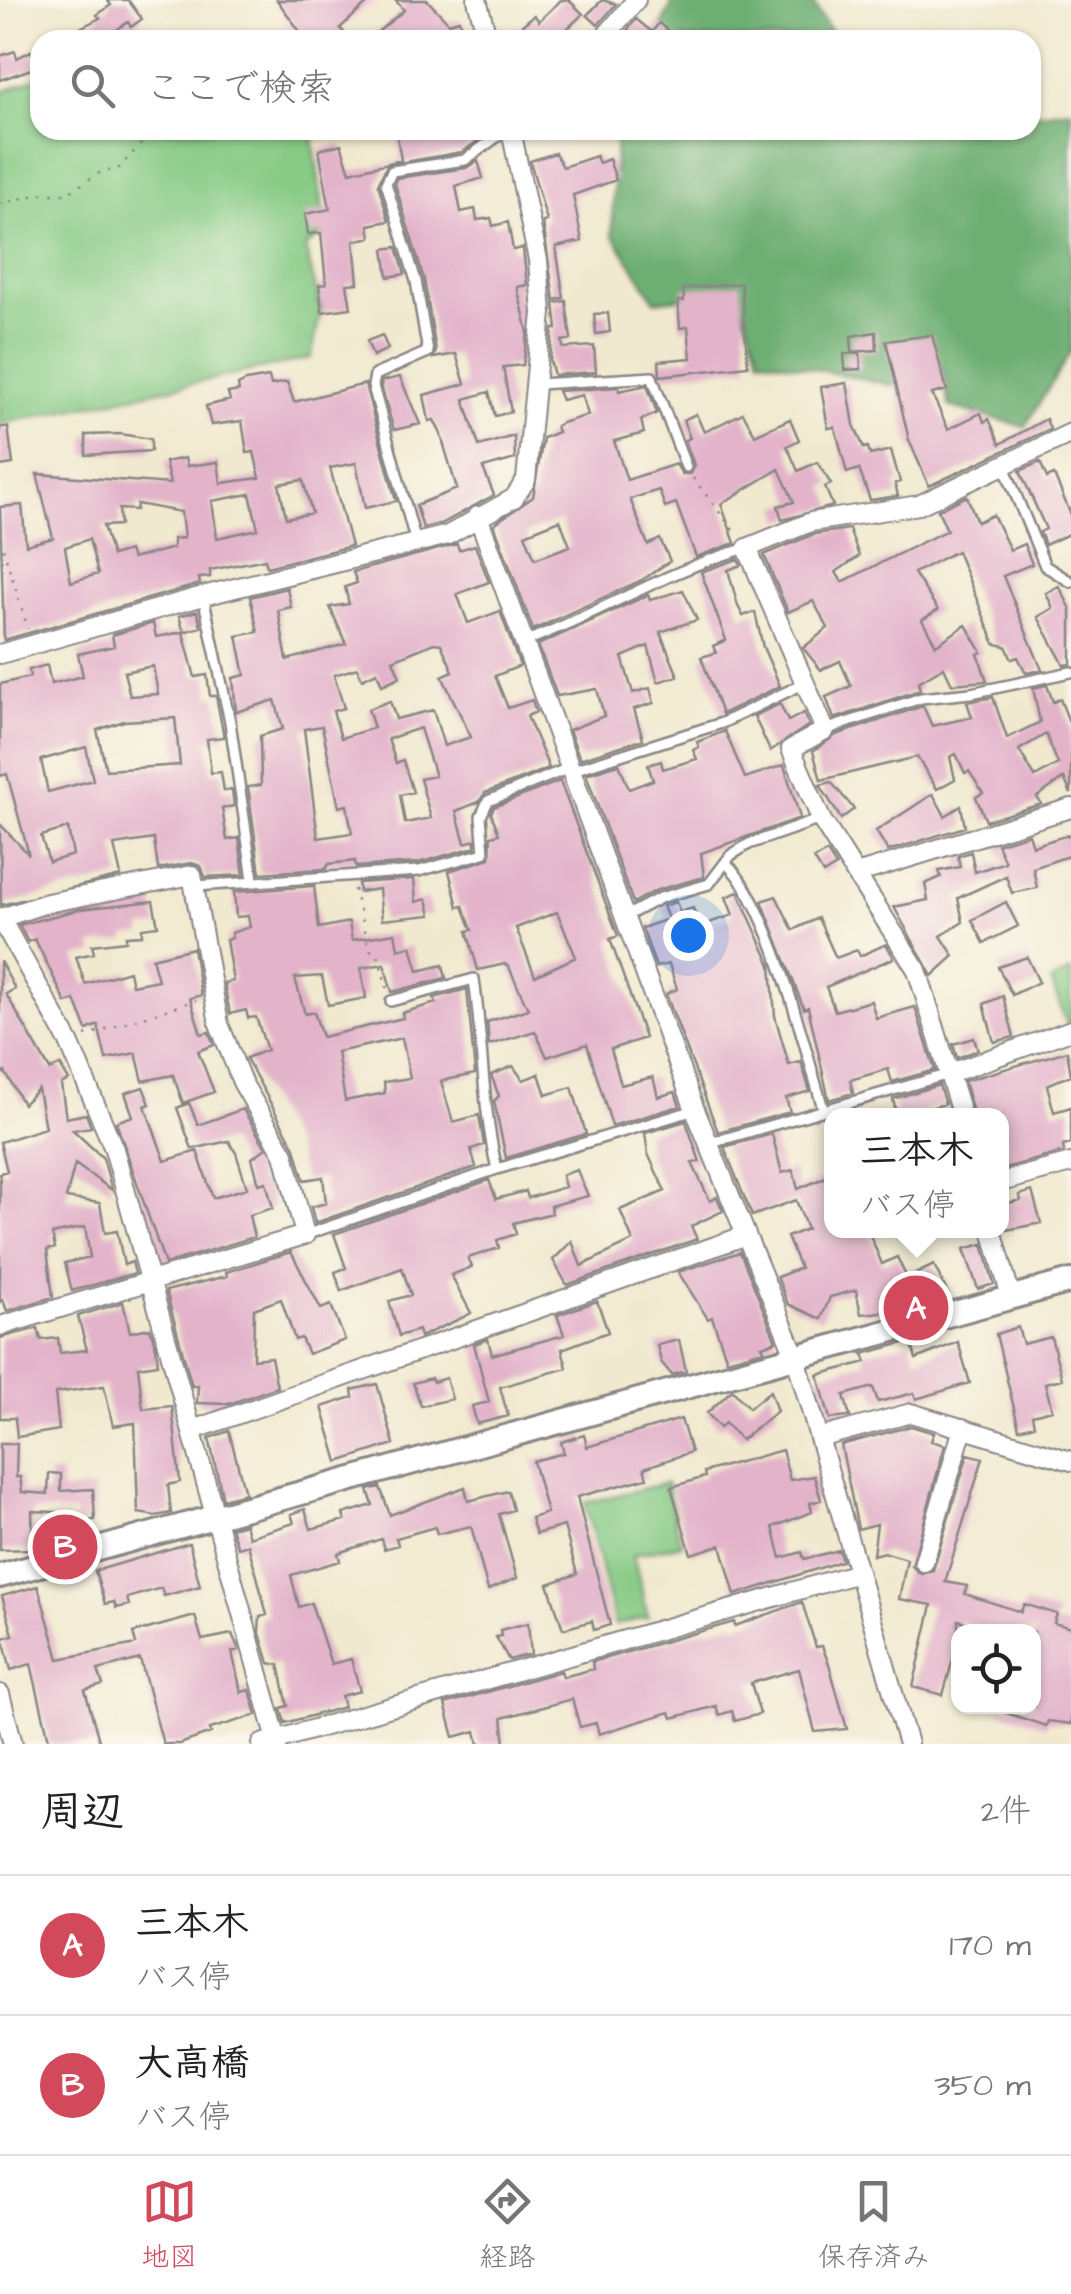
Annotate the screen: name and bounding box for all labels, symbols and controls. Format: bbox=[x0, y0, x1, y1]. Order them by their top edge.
search box bbox=[30, 30, 1041, 140]
icon: search bbox=[65, 58, 120, 113]
text: ここで検索 bbox=[145, 63, 335, 115]
your location bbox=[663, 910, 714, 961]
popup bbox=[824, 1108, 1009, 1238]
text: 三本木 bbox=[859, 1126, 974, 1178]
text: バス停 bbox=[859, 1183, 956, 1228]
pin: A bbox=[884, 1270, 948, 1346]
pin: B bbox=[32, 1510, 98, 1584]
map controls bbox=[951, 1624, 1041, 1714]
button: locate bbox=[951, 1624, 1041, 1714]
text: 周辺 bbox=[40, 1784, 124, 1842]
text: 2件 bbox=[981, 1789, 1031, 1834]
text: 三本木 bbox=[135, 1898, 249, 1950]
text: A bbox=[62, 1923, 83, 1968]
text: 170 m bbox=[949, 1923, 1031, 1968]
text: バス停 bbox=[135, 1955, 231, 2000]
text: 大高橋 bbox=[135, 2038, 249, 2090]
text: B bbox=[61, 2063, 84, 2108]
text: 350 m bbox=[934, 2063, 1031, 2108]
text: バス停 bbox=[135, 2095, 231, 2140]
tab: 地図 bbox=[141, 2174, 197, 2277]
tab: 経路 bbox=[479, 2174, 536, 2277]
tab: 保存済み bbox=[818, 2174, 930, 2277]

